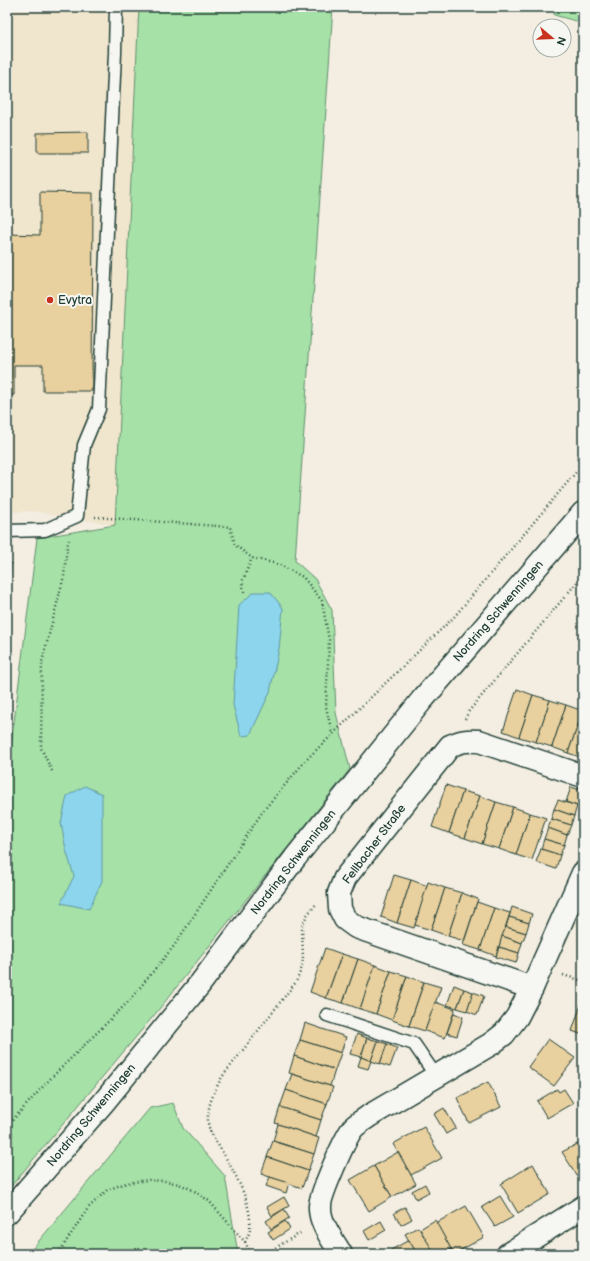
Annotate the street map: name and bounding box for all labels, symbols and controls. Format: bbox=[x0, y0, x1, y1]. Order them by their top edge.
north arrow bbox=[532, 18, 572, 58]
text: N bbox=[553, 35, 568, 47]
place label: Evytra bbox=[58, 293, 92, 308]
marker: Evytra bbox=[45, 295, 55, 305]
street label: Nordring Schwenningen bbox=[450, 557, 547, 665]
street label: Fellbacher Straße bbox=[340, 801, 409, 887]
street label: Nordring Schwenningen bbox=[248, 806, 339, 918]
street label: Nordring Schwenningen bbox=[44, 1061, 139, 1170]

